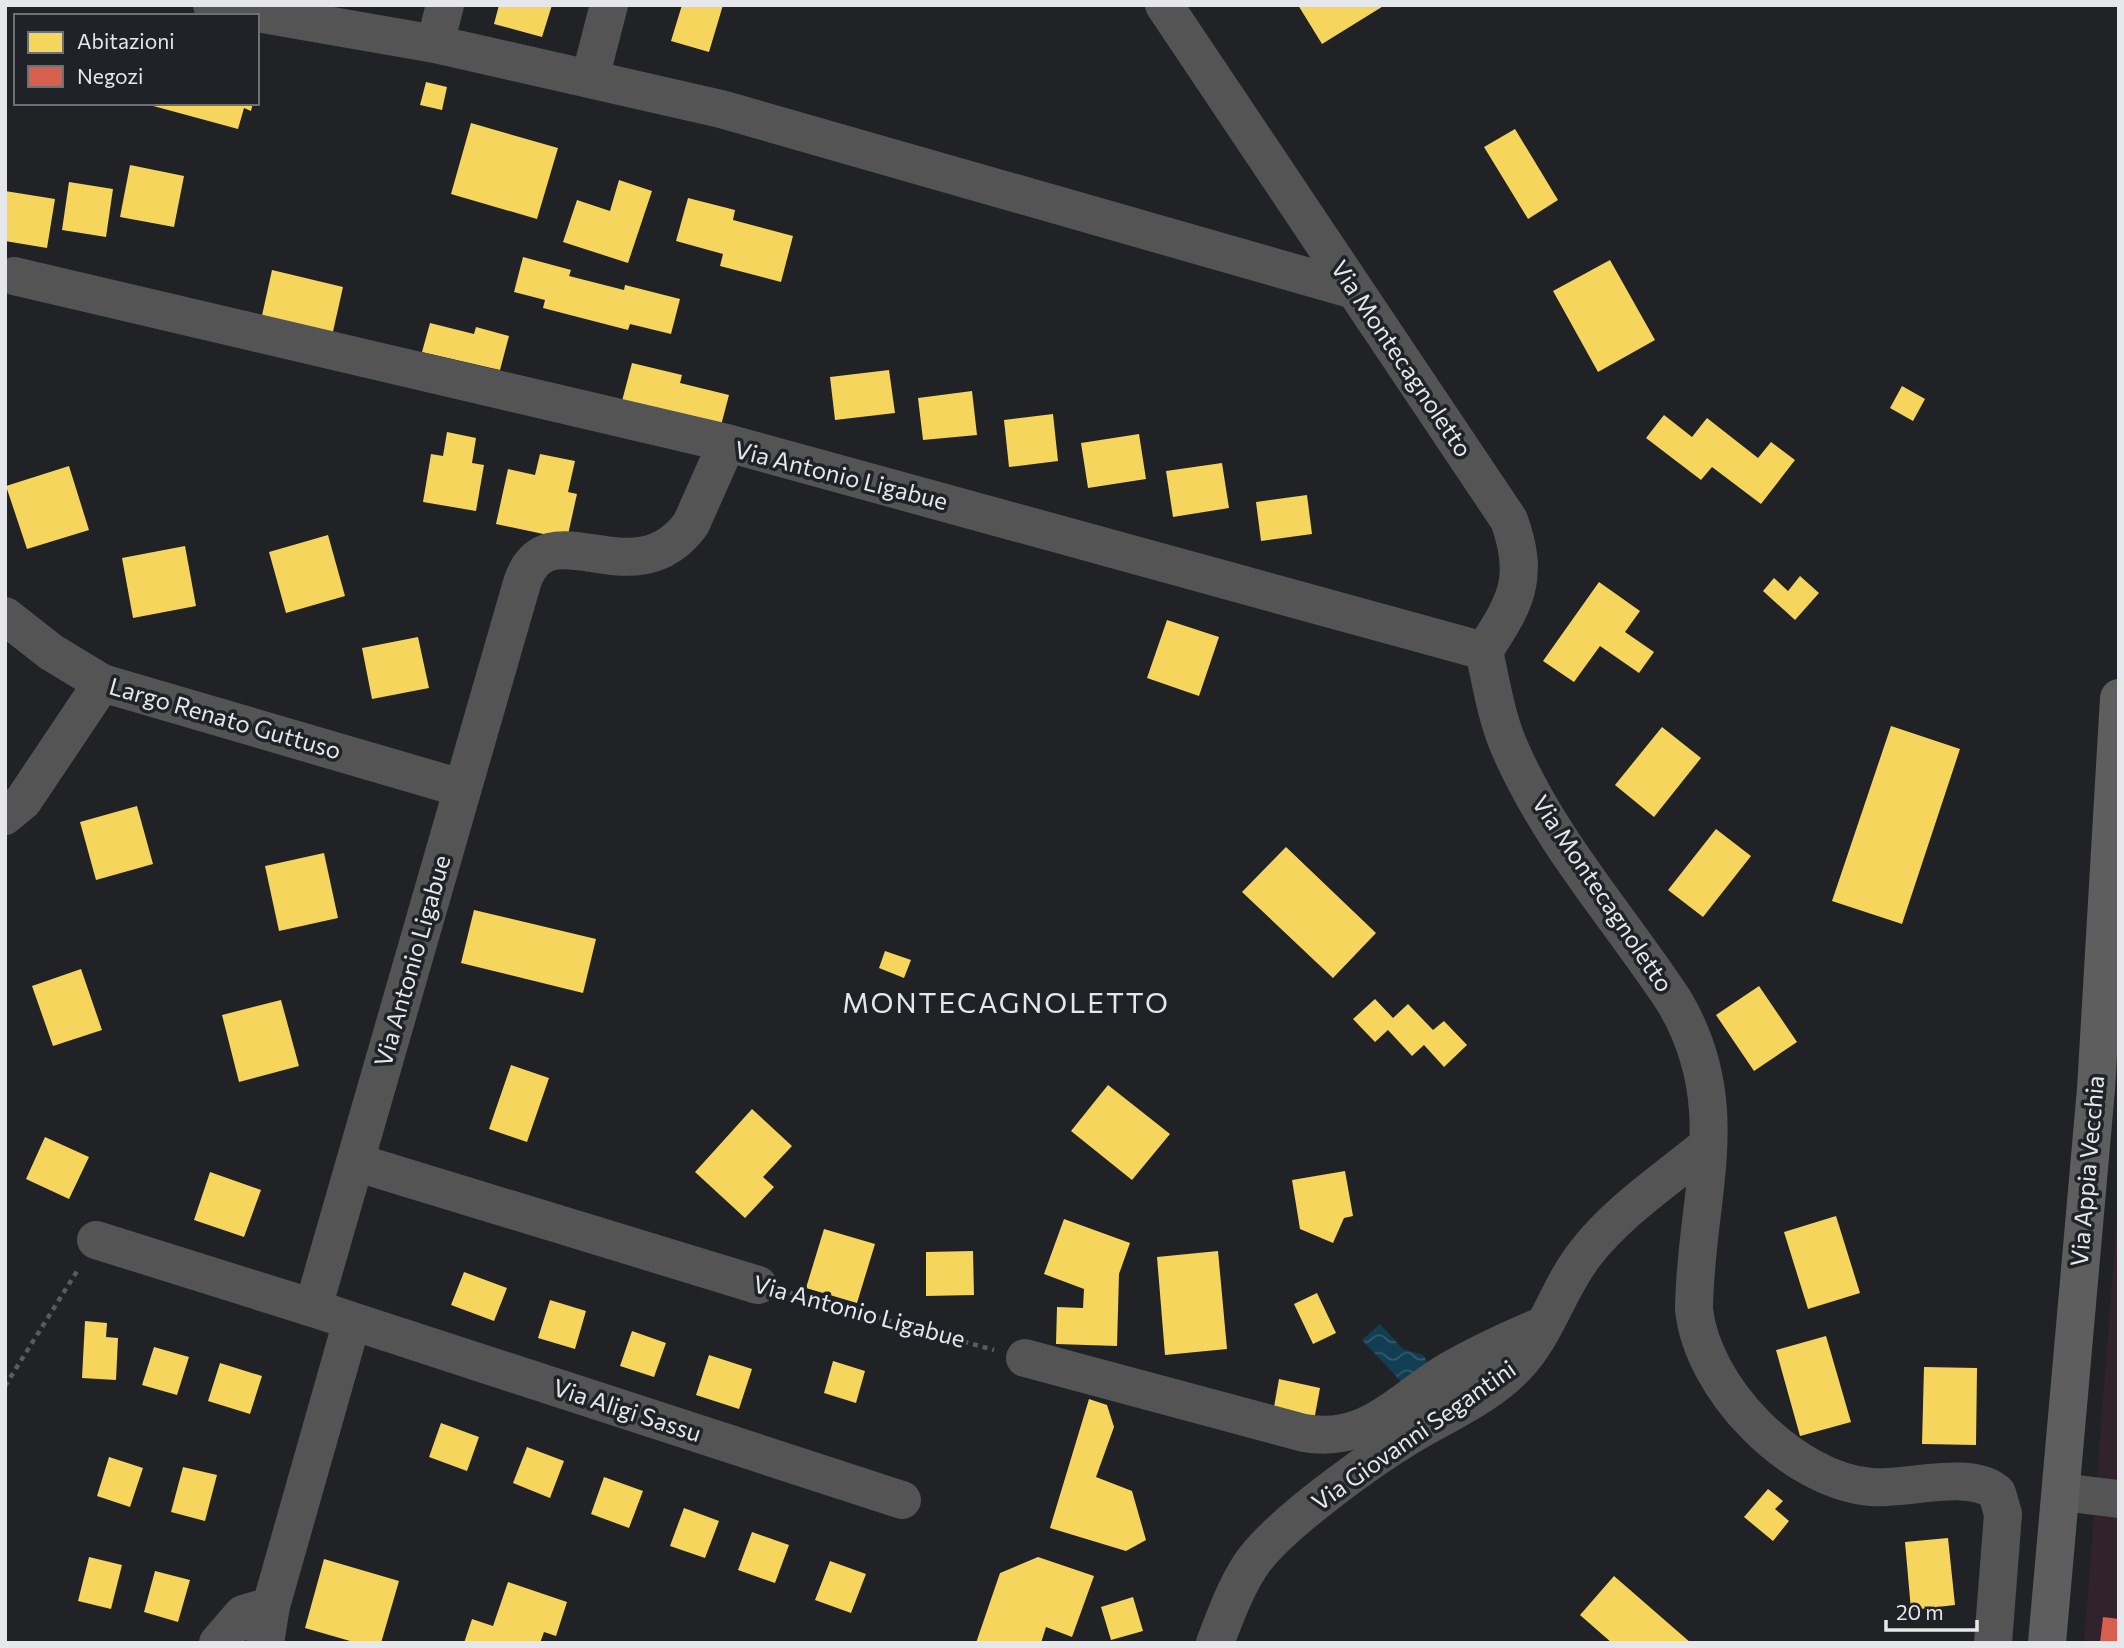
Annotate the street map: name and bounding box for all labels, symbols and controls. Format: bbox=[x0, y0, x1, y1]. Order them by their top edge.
legend bbox=[14, 14, 259, 105]
text: Abitazioni bbox=[77, 28, 175, 53]
text: Negozi bbox=[77, 63, 143, 88]
street label: Via Montecagnoletto bbox=[1326, 254, 1479, 462]
street label: Via Antonio Ligabue bbox=[732, 434, 951, 515]
street label: Largo Renato Guttuso bbox=[106, 671, 345, 765]
street label: Via Montecagnoletto bbox=[1527, 789, 1680, 997]
street label: Via Antonio Ligabue bbox=[368, 852, 456, 1070]
district label: MONTECAGNOLETTO bbox=[842, 985, 1170, 1019]
street label: Via Appia Vecchia bbox=[2064, 1074, 2109, 1268]
street label: Via Antonio Ligabue bbox=[750, 1268, 969, 1353]
street label: Via Giovanni Segantini bbox=[1306, 1353, 1521, 1516]
street label: Via Aligi Sassu bbox=[550, 1372, 705, 1447]
scale bar bbox=[1886, 1588, 1977, 1632]
text: 20 m bbox=[1896, 1599, 1944, 1624]

